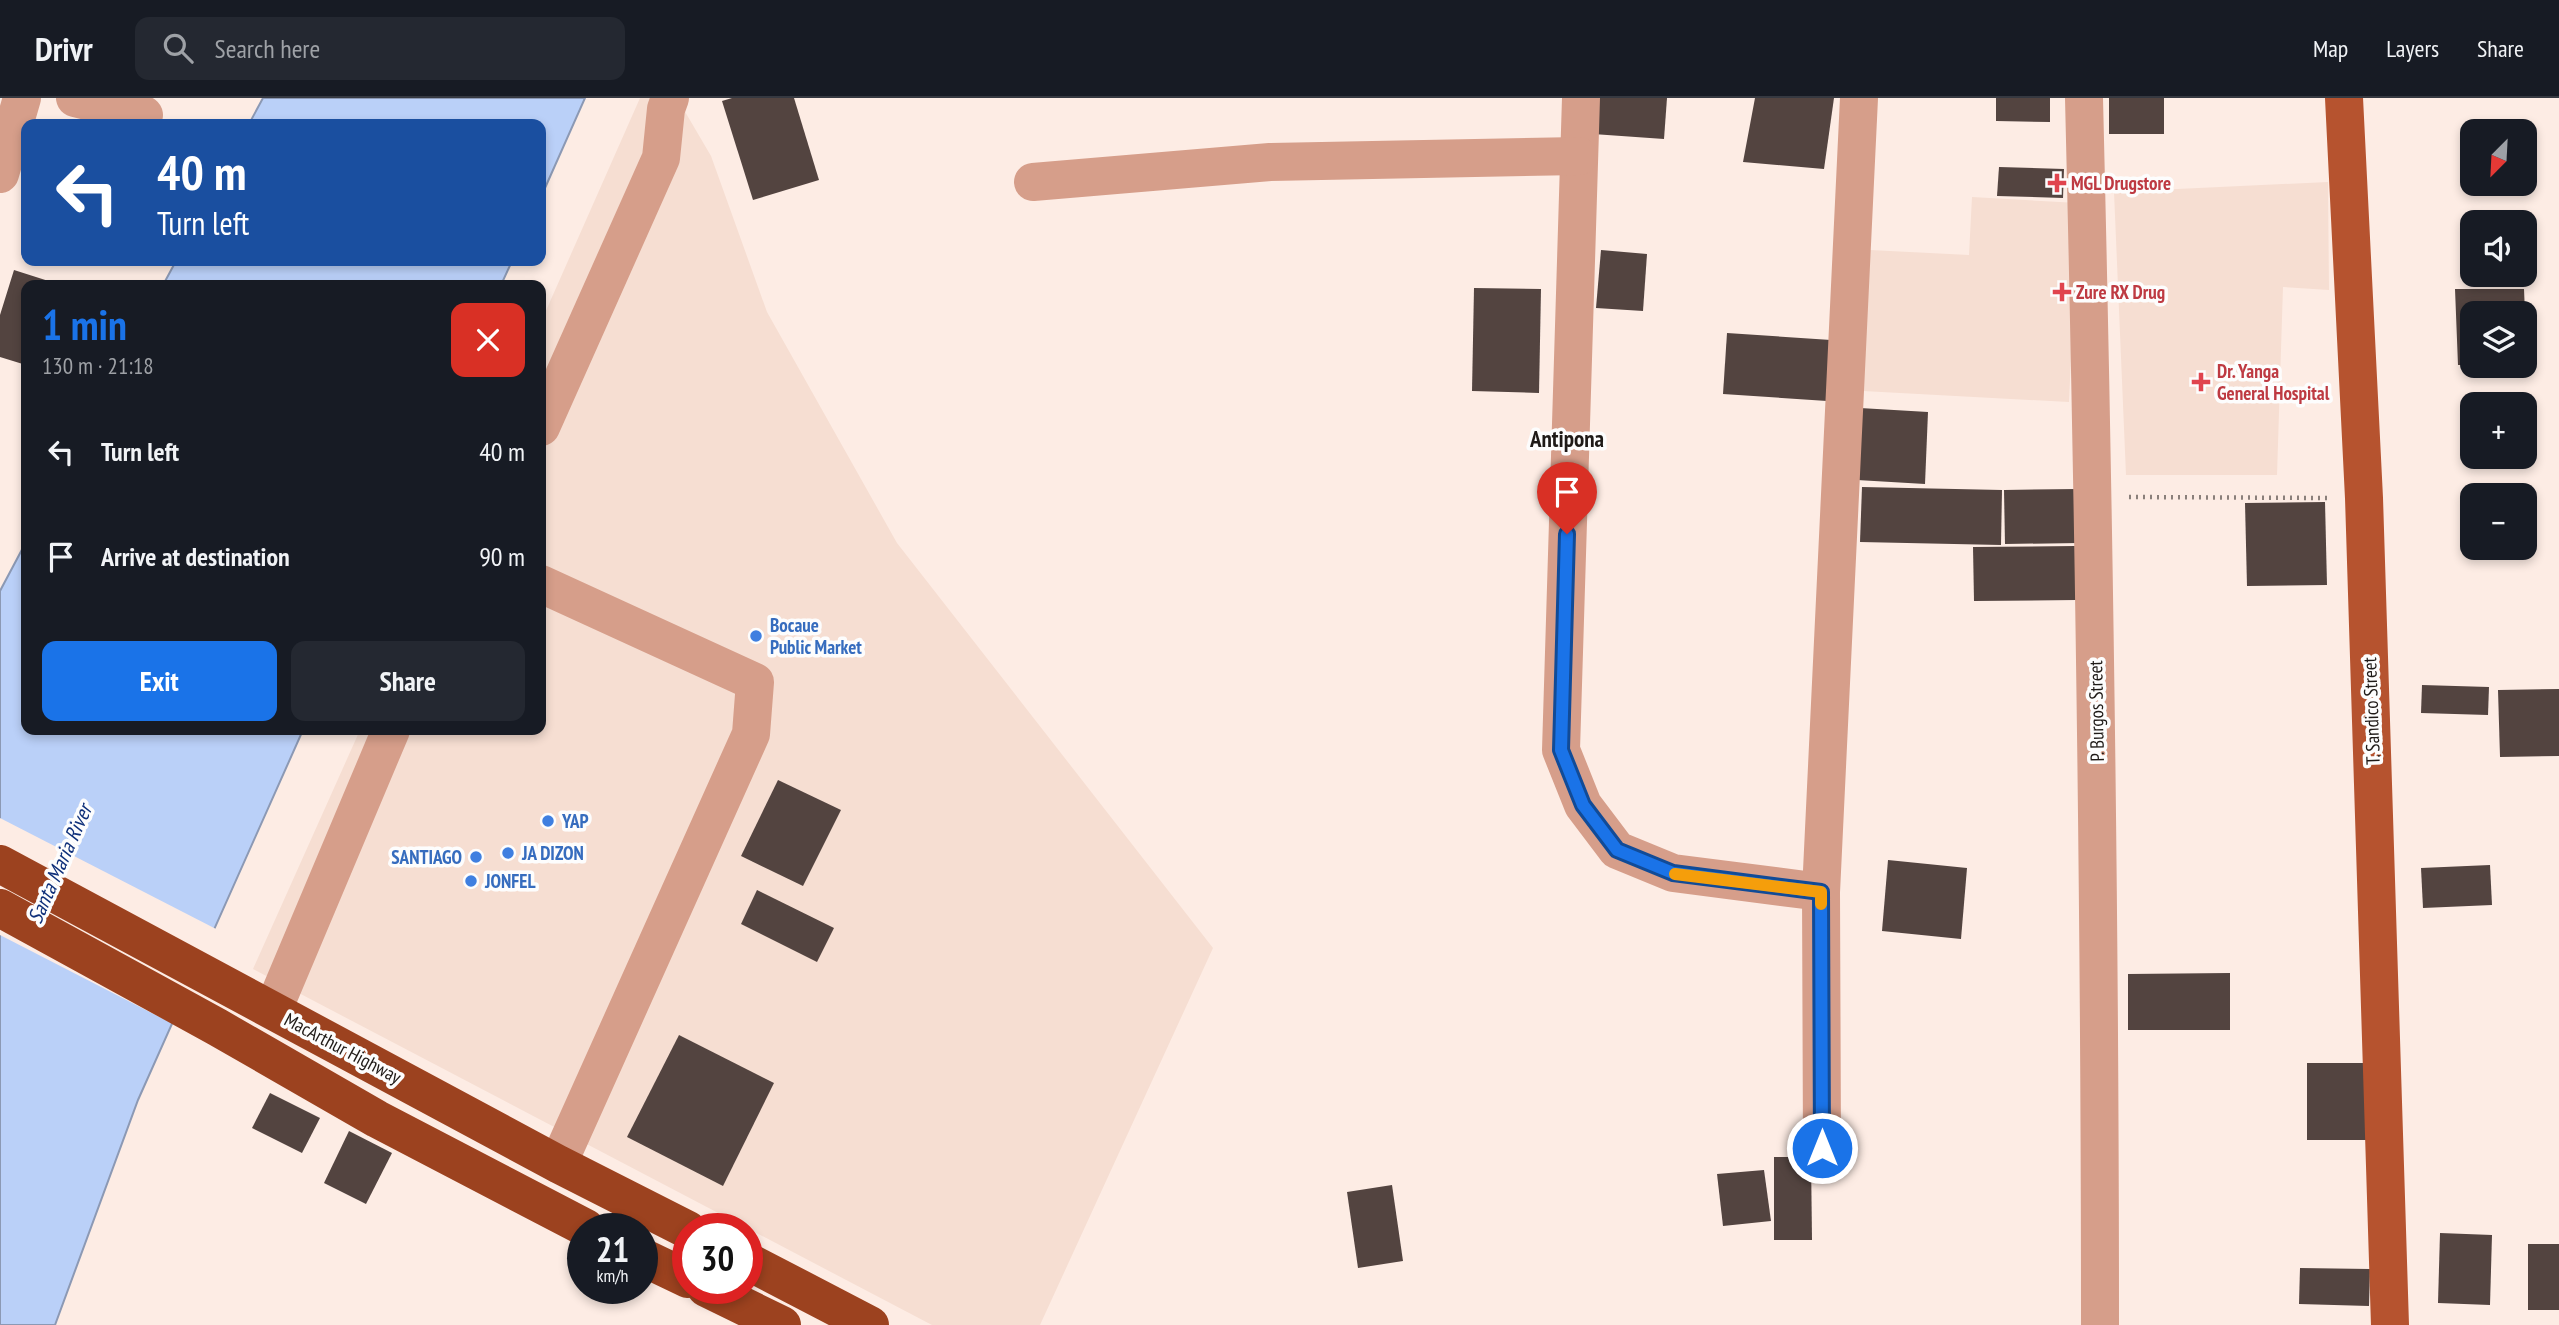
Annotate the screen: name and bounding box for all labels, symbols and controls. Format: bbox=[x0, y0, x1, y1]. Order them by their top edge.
search box bbox=[135, 17, 625, 80]
text: Drivr bbox=[35, 27, 93, 70]
icon: search bbox=[159, 29, 197, 67]
text: Search here bbox=[215, 32, 320, 65]
text: Map bbox=[2313, 33, 2348, 64]
text: Layers bbox=[2386, 33, 2439, 64]
text: Share bbox=[2477, 33, 2524, 64]
north arrow bbox=[2460, 119, 2538, 196]
map controls bbox=[2460, 119, 2537, 560]
text: 40 m bbox=[157, 140, 246, 204]
icon: left bbox=[42, 147, 133, 238]
place label: MGL Drugstore bbox=[2071, 171, 2171, 195]
marker: MGL Drugstore bbox=[2049, 175, 2065, 191]
text: Turn left bbox=[157, 202, 249, 244]
button: sound bbox=[2460, 210, 2537, 287]
place label: Zure RX Drug bbox=[2076, 280, 2165, 304]
marker: Zure RX Drug bbox=[2054, 284, 2070, 300]
text: 1 min bbox=[42, 297, 127, 352]
button: layers bbox=[2460, 301, 2537, 378]
button: close bbox=[451, 303, 525, 377]
text: 130 m · 21:18 bbox=[42, 351, 154, 380]
place label: Dr. Yanga General Hospital bbox=[2217, 359, 2330, 405]
marker: Dr. Yanga General Hospital bbox=[2191, 372, 2211, 392]
button: + bbox=[2460, 392, 2537, 469]
district label: Antipona bbox=[1529, 424, 1604, 453]
icon: left bbox=[42, 433, 80, 471]
text: Turn left bbox=[101, 435, 179, 468]
text: 40 m bbox=[479, 435, 525, 468]
pin bbox=[1537, 462, 1597, 534]
icon: arrive bbox=[1548, 473, 1586, 511]
button: − bbox=[2460, 483, 2537, 560]
icon: arrive bbox=[42, 538, 80, 576]
text: Arrive at destination bbox=[101, 540, 290, 573]
text: 90 m bbox=[479, 540, 525, 573]
place label: Bocaue Public Market bbox=[770, 613, 862, 659]
marker: Bocaue Public Market bbox=[748, 628, 764, 644]
button: Exit bbox=[42, 641, 277, 721]
button: Share bbox=[291, 641, 525, 721]
street label: T. Sandico Street bbox=[2357, 656, 2385, 765]
street label: P. Burgos Street bbox=[2083, 659, 2109, 762]
water label: Santa Maria River bbox=[21, 797, 99, 927]
place label: YAP bbox=[561, 809, 589, 833]
marker: YAP bbox=[540, 813, 556, 829]
place label: JA DIZON bbox=[521, 841, 584, 865]
place label: SANTIAGO bbox=[391, 845, 462, 869]
marker: JA DIZON bbox=[500, 845, 516, 861]
marker: SANTIAGO bbox=[468, 849, 484, 865]
place label: JONFEL bbox=[484, 869, 535, 893]
marker: JONFEL bbox=[463, 873, 479, 889]
street label: MacArthur Highway bbox=[280, 1007, 406, 1089]
position arrow bbox=[1785, 1111, 1859, 1185]
speed limit sign: 30 bbox=[672, 1213, 763, 1304]
text: 21 bbox=[596, 1226, 629, 1272]
text: km/h bbox=[597, 1264, 628, 1287]

